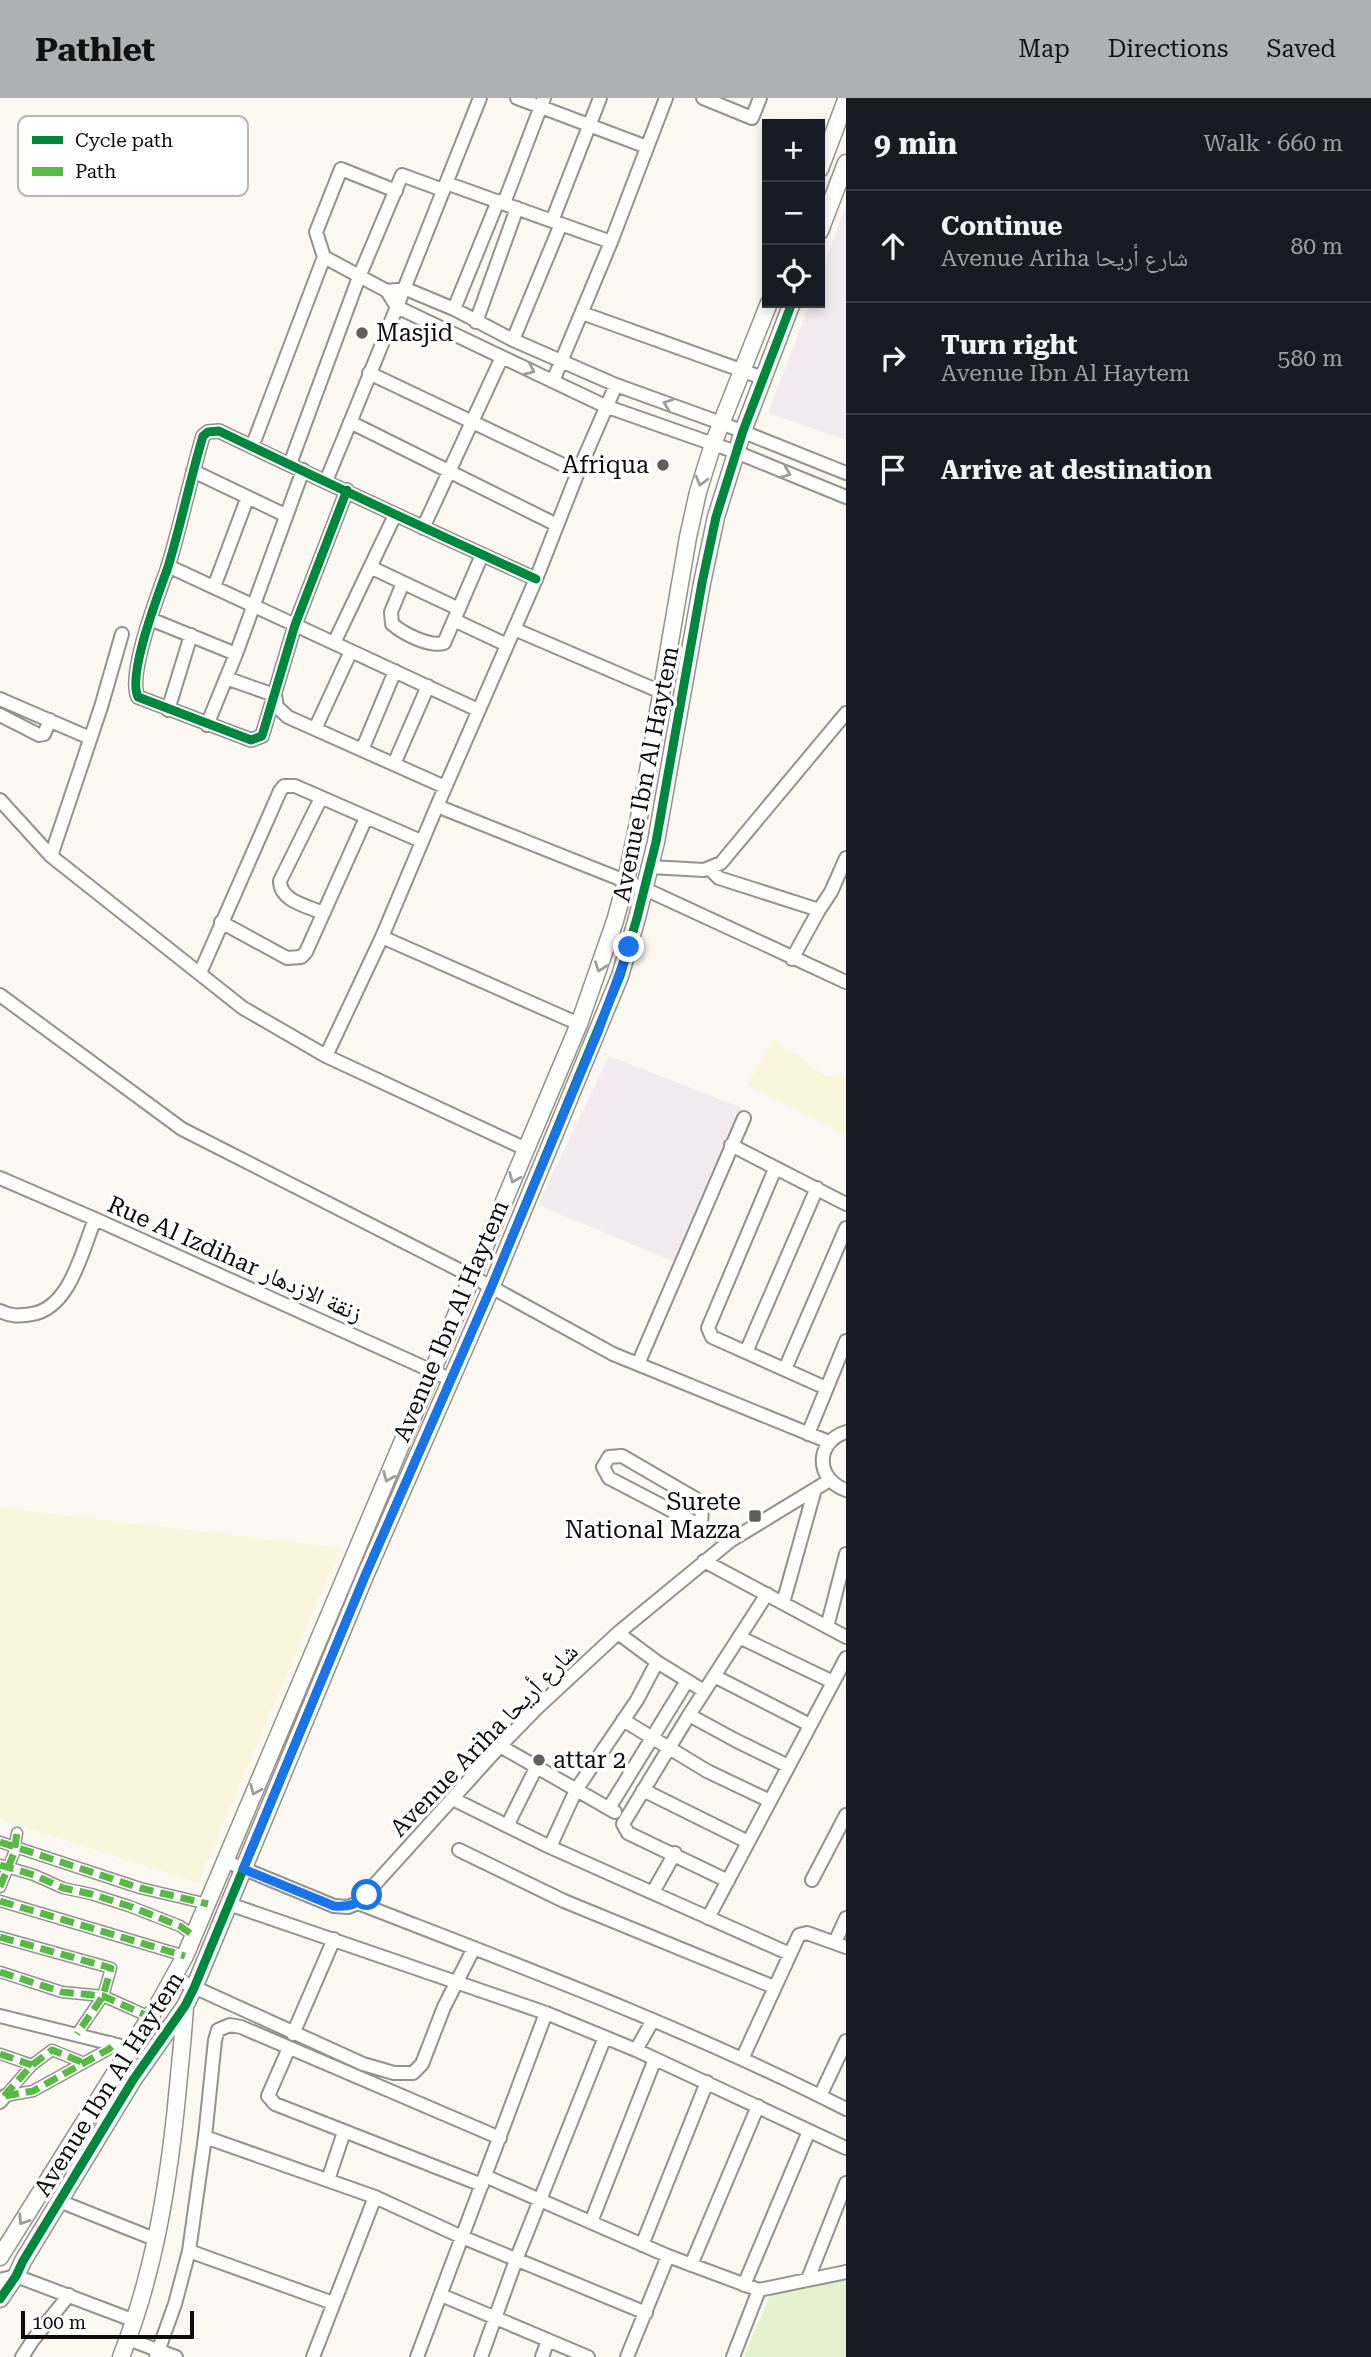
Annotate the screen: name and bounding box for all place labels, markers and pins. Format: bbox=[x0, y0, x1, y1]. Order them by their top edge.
place label: Masjid bbox=[376, 319, 453, 347]
marker: Masjid bbox=[354, 325, 370, 341]
place label: Afriqua bbox=[562, 451, 649, 479]
marker: Afriqua bbox=[655, 457, 671, 473]
place label: Surete National Mazza bbox=[565, 1488, 741, 1544]
marker: Surete National Mazza bbox=[747, 1508, 763, 1524]
place label: attar 2 bbox=[553, 1746, 626, 1774]
marker: attar 2 bbox=[531, 1752, 547, 1768]

